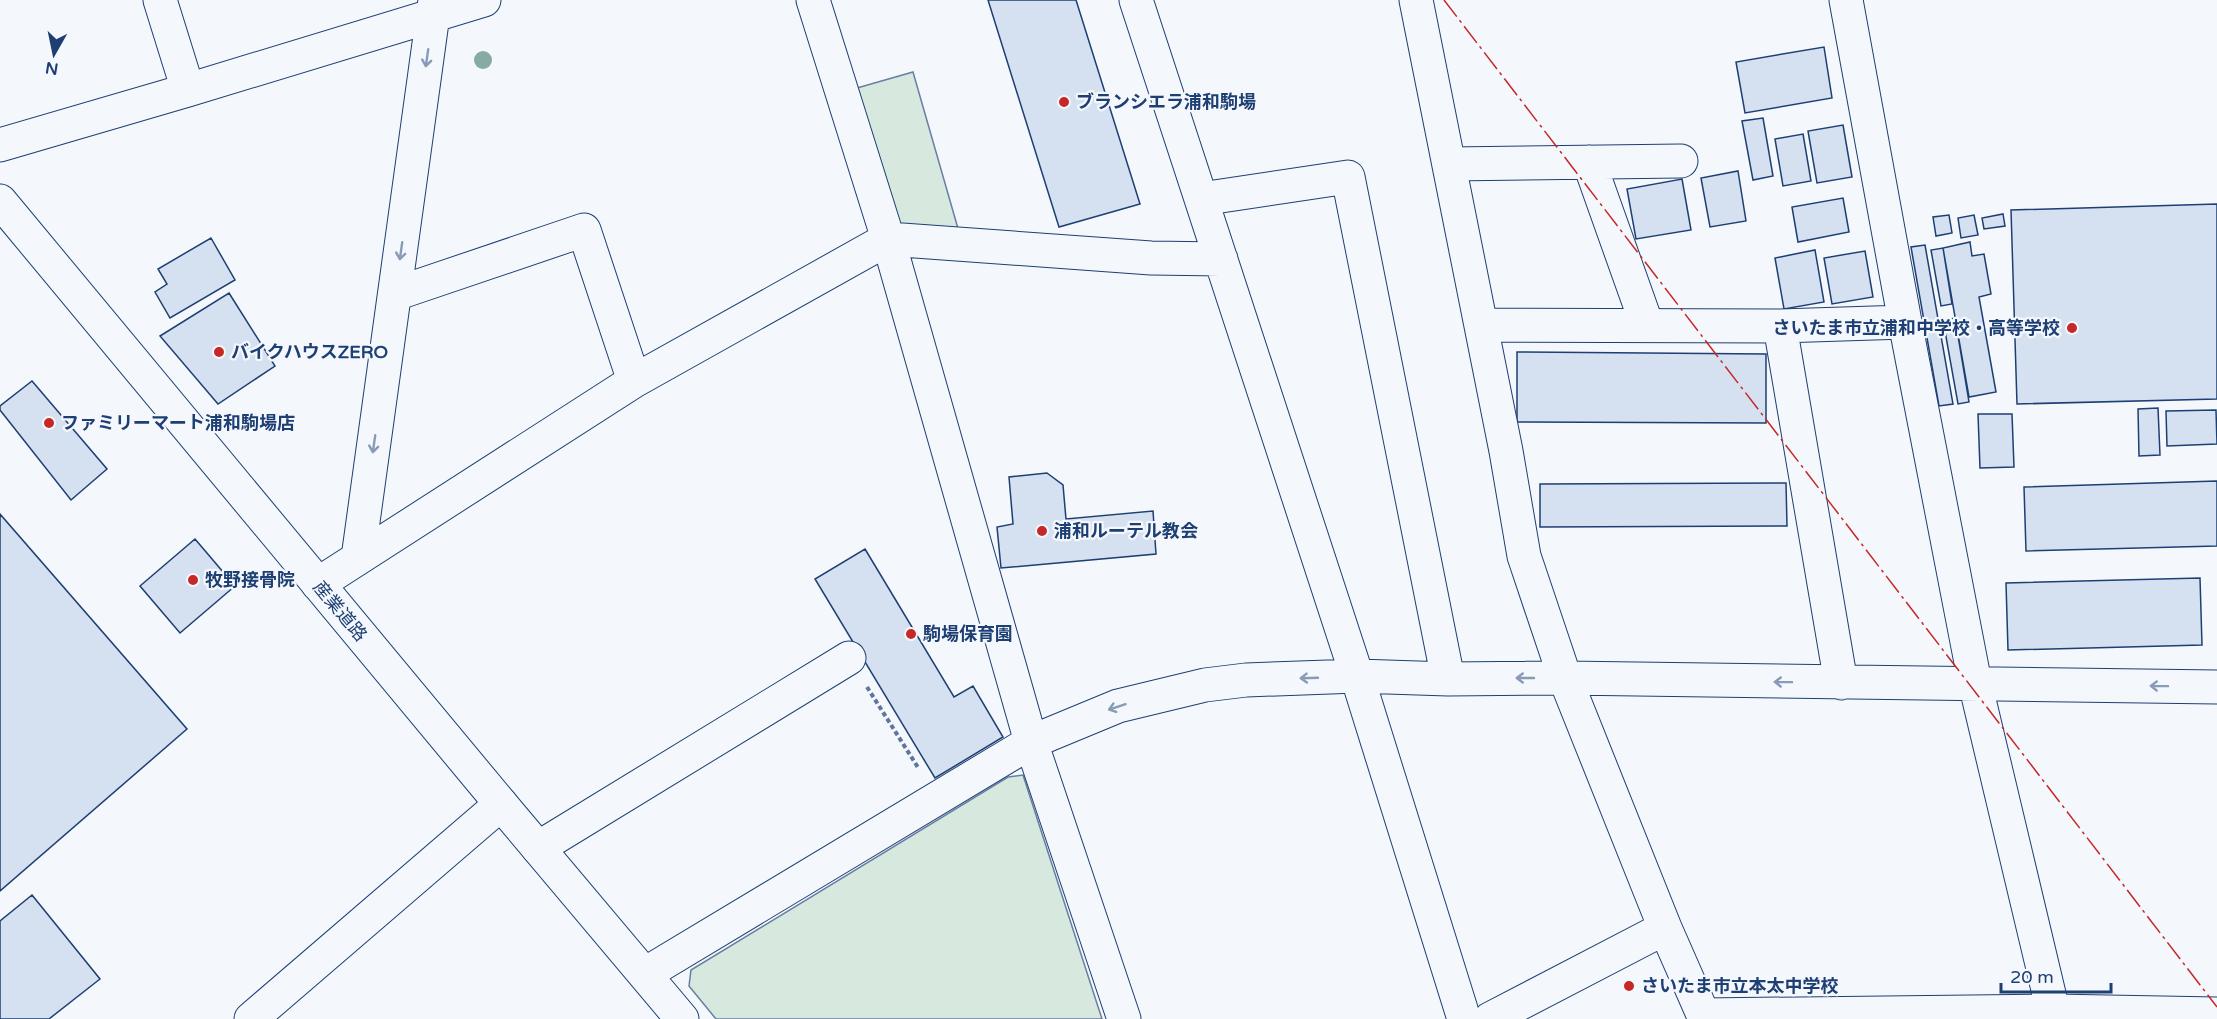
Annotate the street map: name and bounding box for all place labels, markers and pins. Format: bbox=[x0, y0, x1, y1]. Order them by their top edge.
place label: ブランシエラ浦和駒場 bbox=[1076, 91, 1256, 113]
marker: ブランシエラ浦和駒場 bbox=[1057, 95, 1071, 109]
place label: さいたま市立浦和中学校・高等学校 bbox=[1773, 317, 2060, 339]
marker: さいたま市立浦和中学校・高等学校 bbox=[2065, 321, 2079, 335]
place label: バイクハウスZERO bbox=[231, 341, 388, 363]
marker: バイクハウスZERO bbox=[212, 345, 226, 359]
place label: ファミリーマート浦和駒場店 bbox=[61, 412, 295, 434]
marker: ファミリーマート浦和駒場店 bbox=[42, 416, 56, 430]
place label: 浦和ルーテル教会 bbox=[1054, 520, 1198, 542]
marker: 浦和ルーテル教会 bbox=[1035, 524, 1049, 538]
place label: 牧野接骨院 bbox=[205, 569, 295, 591]
marker: 牧野接骨院 bbox=[186, 573, 200, 587]
place label: 駒場保育園 bbox=[923, 623, 1013, 645]
marker: 駒場保育園 bbox=[904, 627, 918, 641]
place label: さいたま市立本太中学校 bbox=[1641, 975, 1838, 997]
marker: さいたま市立本太中学校 bbox=[1622, 979, 1636, 993]

